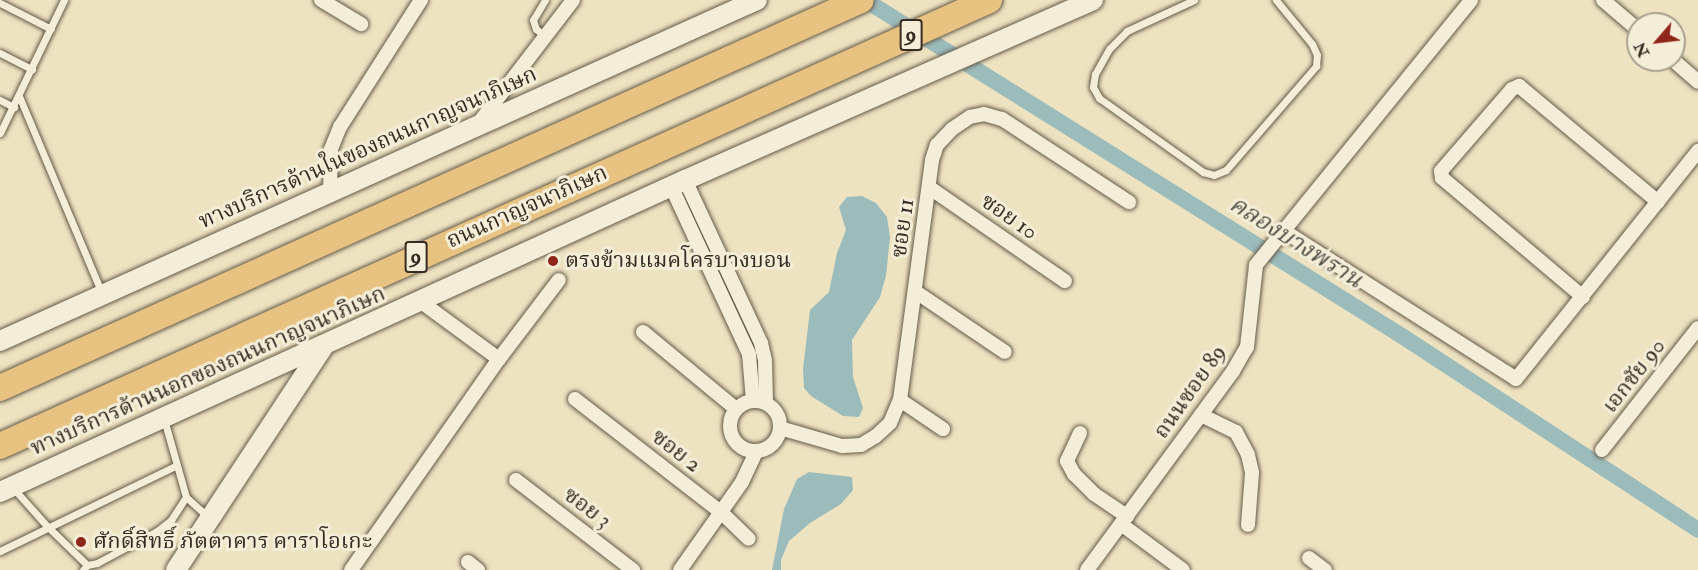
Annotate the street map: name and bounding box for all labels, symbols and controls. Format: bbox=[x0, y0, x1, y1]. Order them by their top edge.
north arrow bbox=[1626, 12, 1686, 72]
road number: 9 bbox=[899, 17, 923, 53]
text: N bbox=[1630, 38, 1654, 61]
street label: ทางบริการด้านในของถนนกาญจนาภิเษก bbox=[195, 61, 541, 235]
street label: ถนนกาญจนาภิเษก bbox=[442, 160, 612, 254]
street label: ซอย 10 bbox=[976, 188, 1042, 246]
water label: คลองบางพราน bbox=[1224, 190, 1368, 294]
street label: ซอย 11 bbox=[886, 197, 920, 259]
road number: 9 bbox=[404, 239, 428, 275]
place label: ตรงข้ามแมคโครบางบอน bbox=[565, 248, 791, 274]
marker: ตรงข้ามแมคโครบางบอน bbox=[546, 254, 560, 268]
street label: ทางบริการด้านนอกของถนนกาญจนาภิเษก bbox=[26, 281, 390, 461]
street label: เอกชัย 90 bbox=[1597, 334, 1671, 418]
street label: ถนนซอย 89 bbox=[1148, 340, 1232, 444]
street label: ซอย 2 bbox=[646, 424, 706, 478]
street label: ซอย 3 bbox=[558, 482, 616, 534]
place label: ศักดิ์สิทธิ์ ภัตตาคาร คาราโอเกะ bbox=[93, 529, 372, 555]
marker: ศักดิ์สิทธิ์ ภัตตาคาร คาราโอเกะ bbox=[74, 535, 88, 549]

